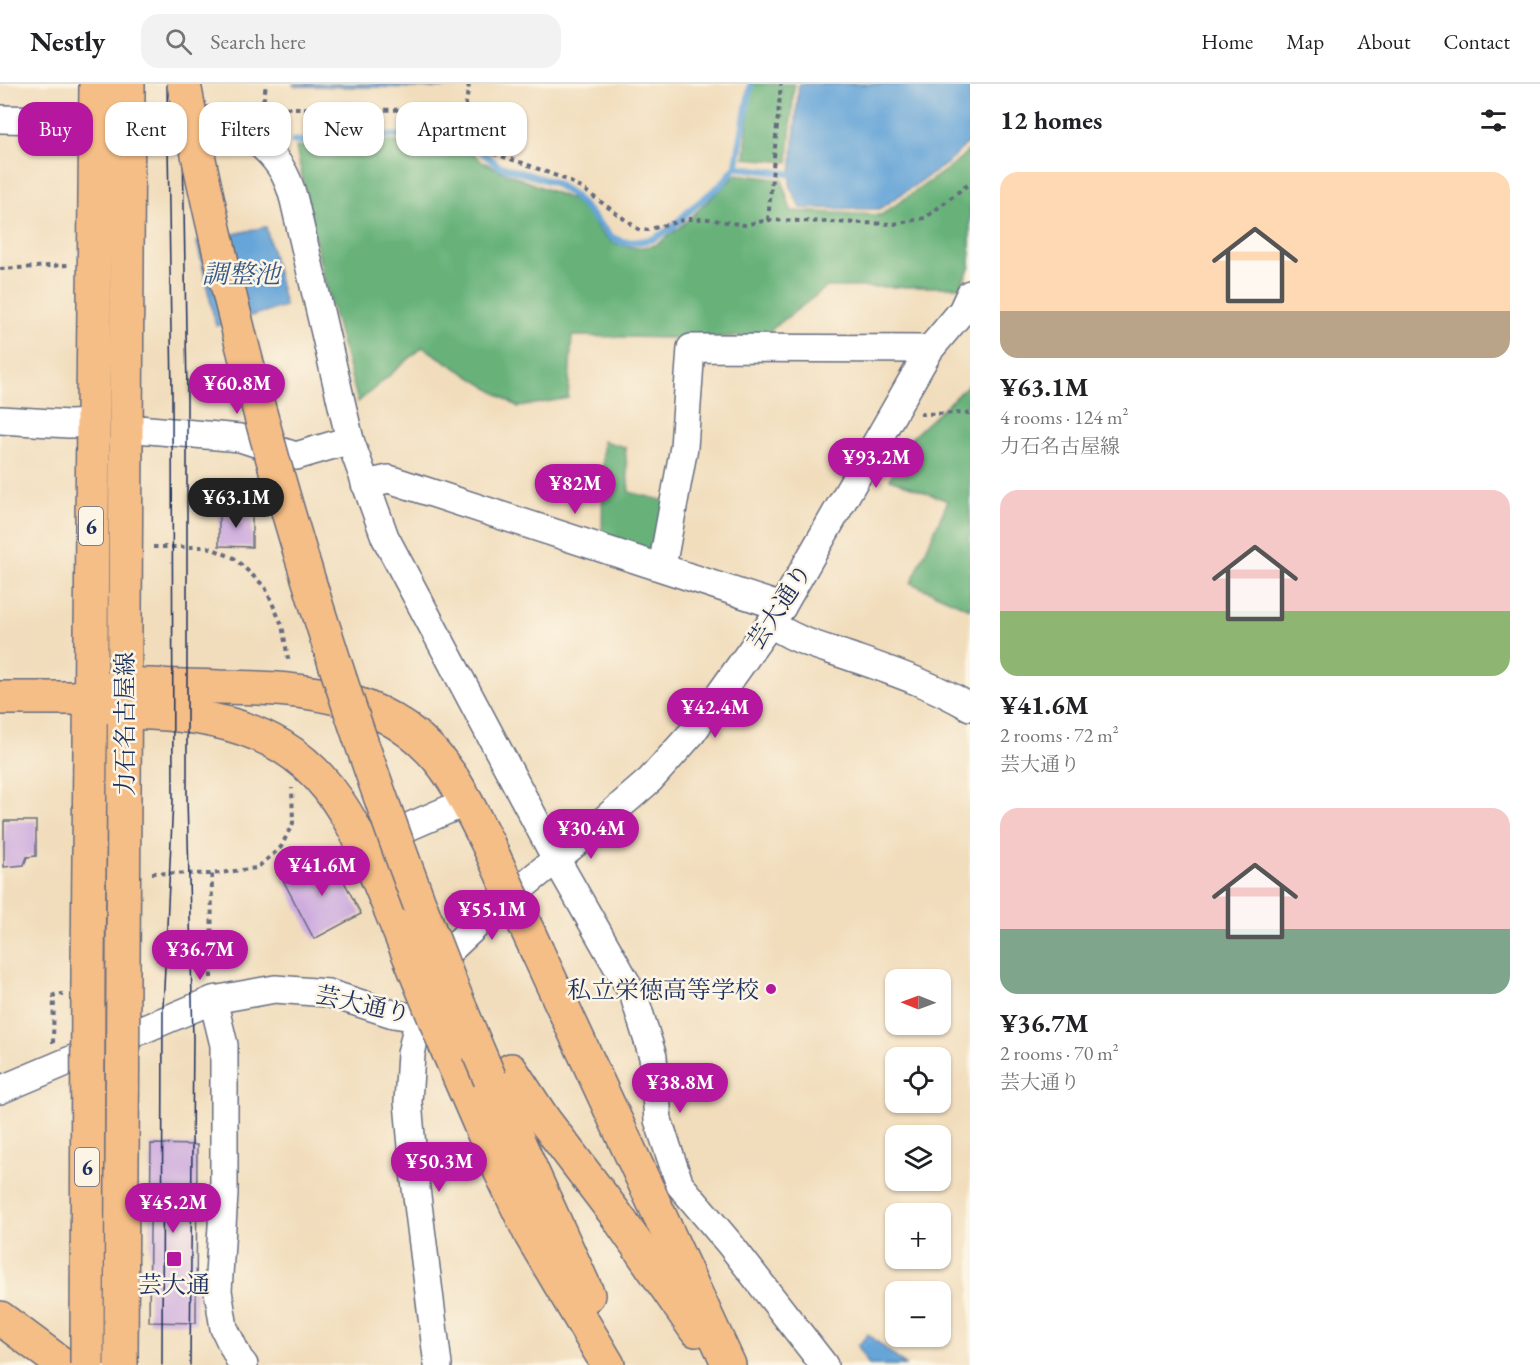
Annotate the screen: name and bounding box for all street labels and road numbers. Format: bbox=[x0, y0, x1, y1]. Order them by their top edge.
road number: 6 bbox=[79, 507, 103, 545]
street label: 芸大通り bbox=[740, 557, 818, 655]
street label: 力石名古屋線 bbox=[109, 652, 140, 796]
street label: 芸大通り bbox=[313, 979, 413, 1029]
road number: 6 bbox=[75, 1148, 99, 1186]

